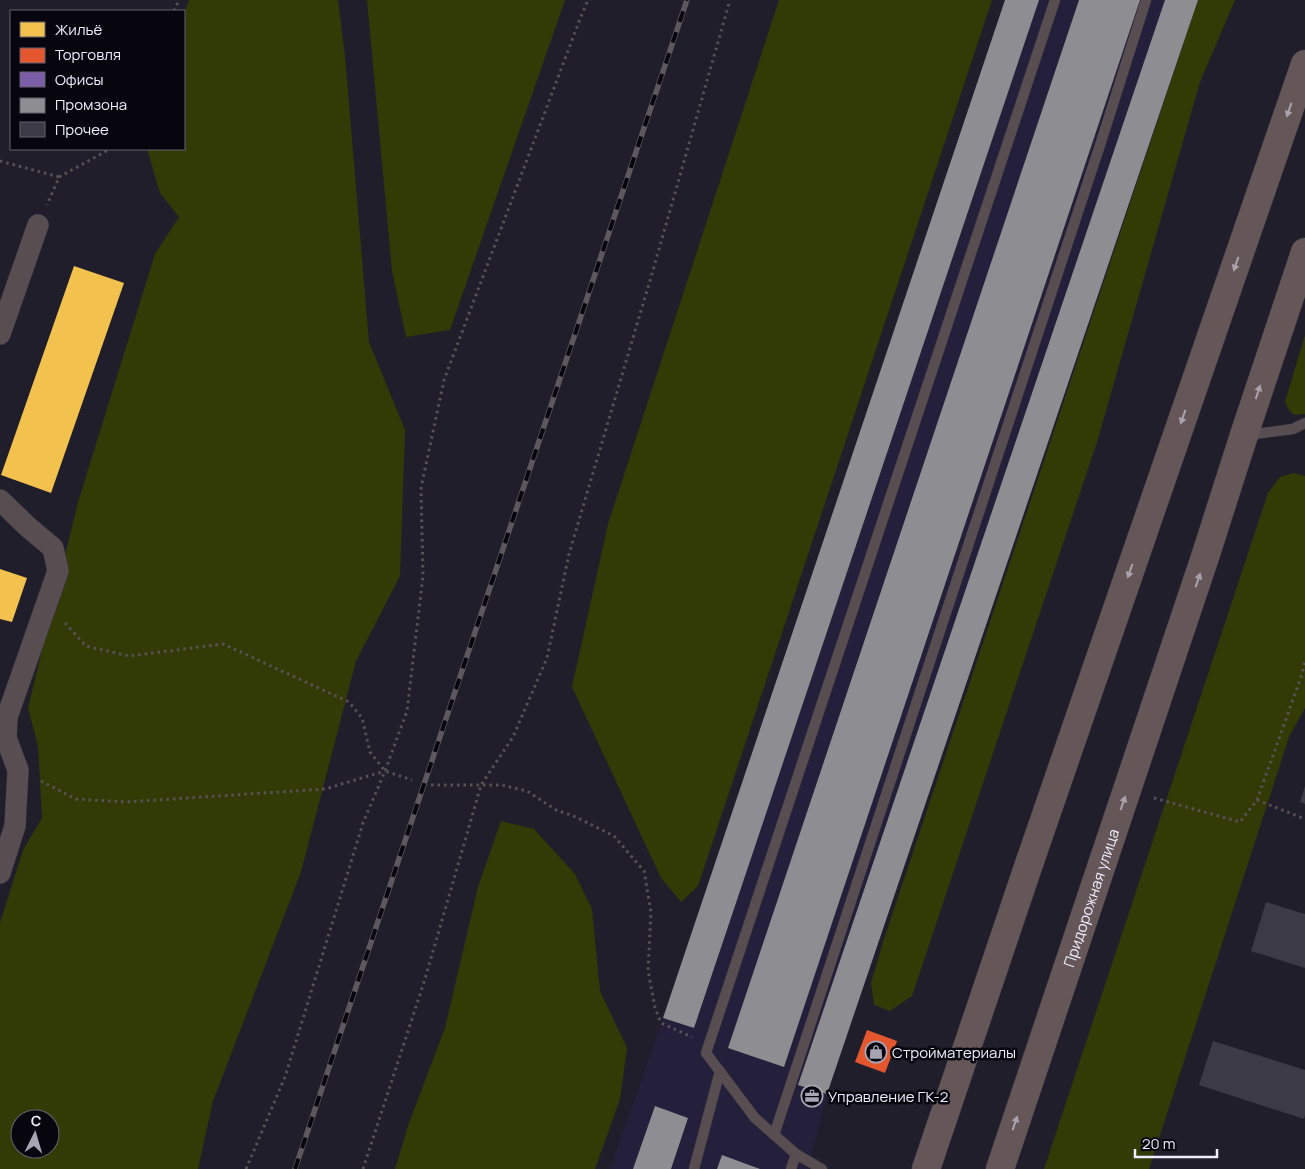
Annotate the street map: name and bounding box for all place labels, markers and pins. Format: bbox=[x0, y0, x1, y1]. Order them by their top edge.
shop icon: Стройматериалы bbox=[864, 1040, 888, 1064]
place label: Стройматериалы bbox=[892, 1042, 1016, 1063]
office icon: Управление ГК-2 bbox=[800, 1084, 824, 1108]
place label: Управление ГК-2 bbox=[828, 1086, 948, 1107]

